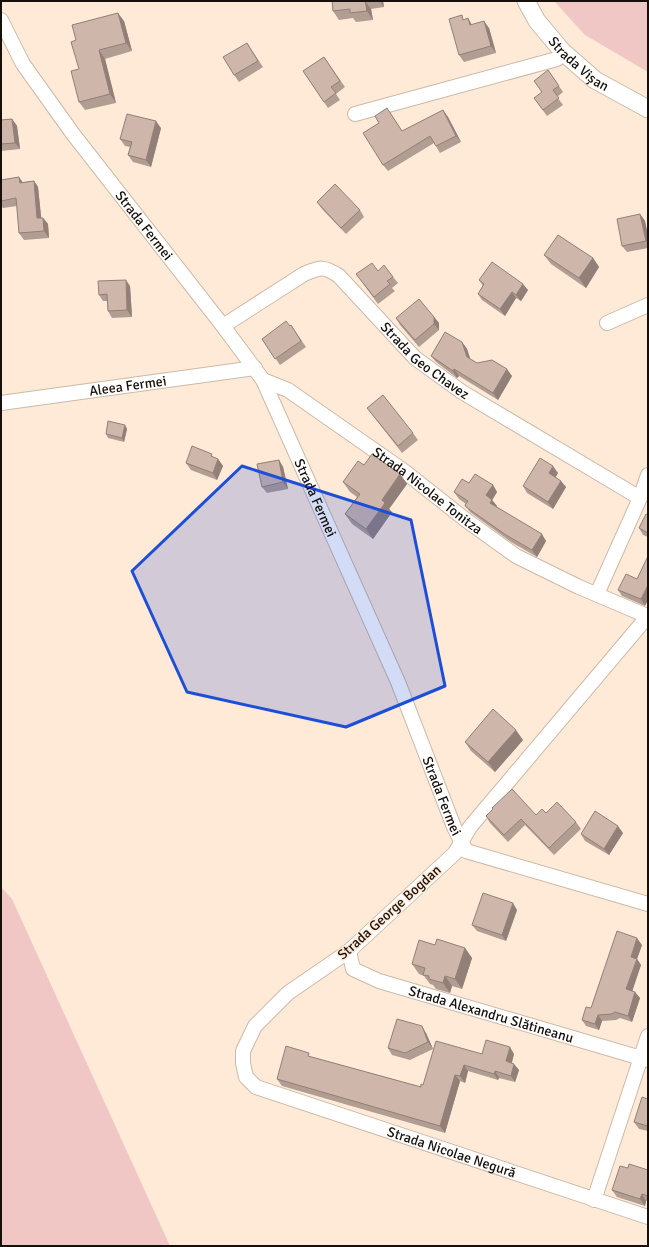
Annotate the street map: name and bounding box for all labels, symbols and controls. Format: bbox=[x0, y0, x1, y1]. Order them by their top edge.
street label: Strada Vișan bbox=[545, 33, 612, 95]
street label: Strada Fermei bbox=[111, 187, 176, 264]
street label: Strada Geo Chavez bbox=[377, 319, 472, 403]
street label: Aleea Fermei bbox=[88, 372, 168, 400]
street label: Strada Nicolae Tonitza bbox=[369, 444, 486, 538]
street label: Strada Fermei bbox=[290, 456, 340, 539]
street label: Strada Fermei bbox=[419, 754, 465, 839]
street label: Strada George Bogdan bbox=[334, 861, 445, 963]
street label: Strada Alexandru Slătineanu bbox=[407, 982, 576, 1047]
street label: Strada Nicolae Negură bbox=[385, 1123, 518, 1182]

